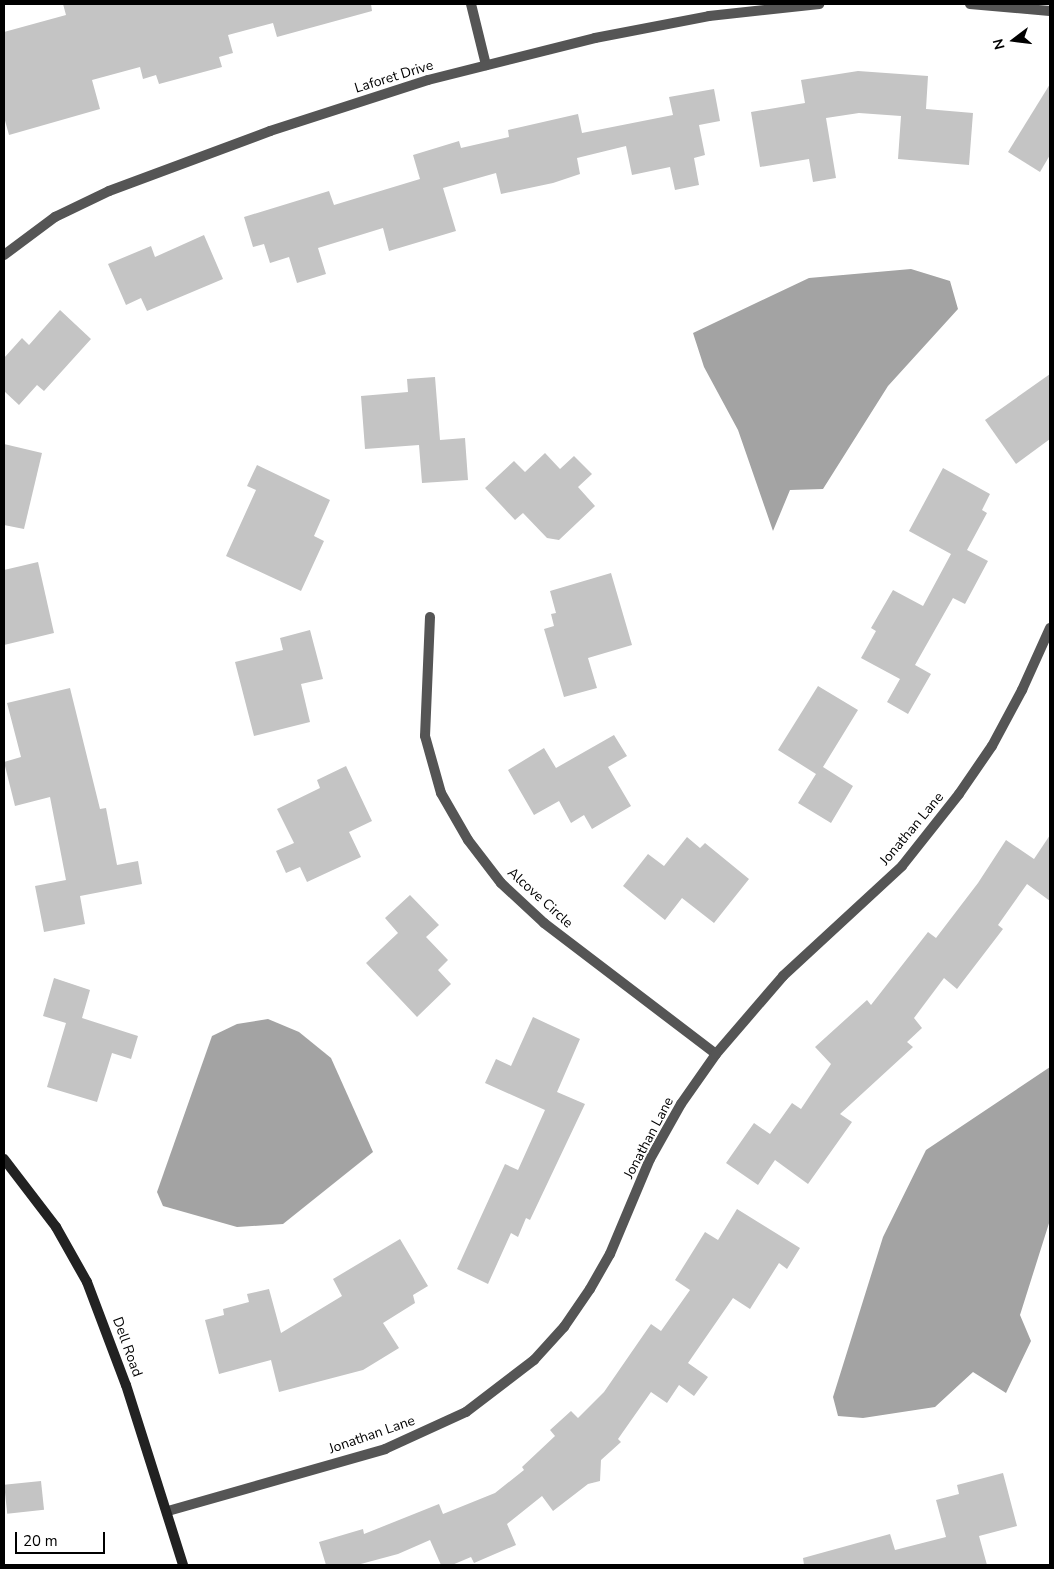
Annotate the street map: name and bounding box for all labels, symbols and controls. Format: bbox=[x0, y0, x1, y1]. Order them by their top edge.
north arrow bbox=[989, 15, 1039, 65]
text: N bbox=[988, 36, 1010, 52]
street label: Laforet Drive bbox=[353, 57, 435, 97]
street label: Jonathan Lane bbox=[877, 789, 947, 869]
street label: Alcove Circle bbox=[504, 864, 576, 932]
street label: Jonathan Lane bbox=[620, 1094, 678, 1182]
street label: Dell Road bbox=[108, 1315, 146, 1379]
street label: Jonathan Lane bbox=[327, 1412, 417, 1458]
scale bar bbox=[18, 1522, 108, 1554]
text: 20 m bbox=[23, 1531, 58, 1551]

